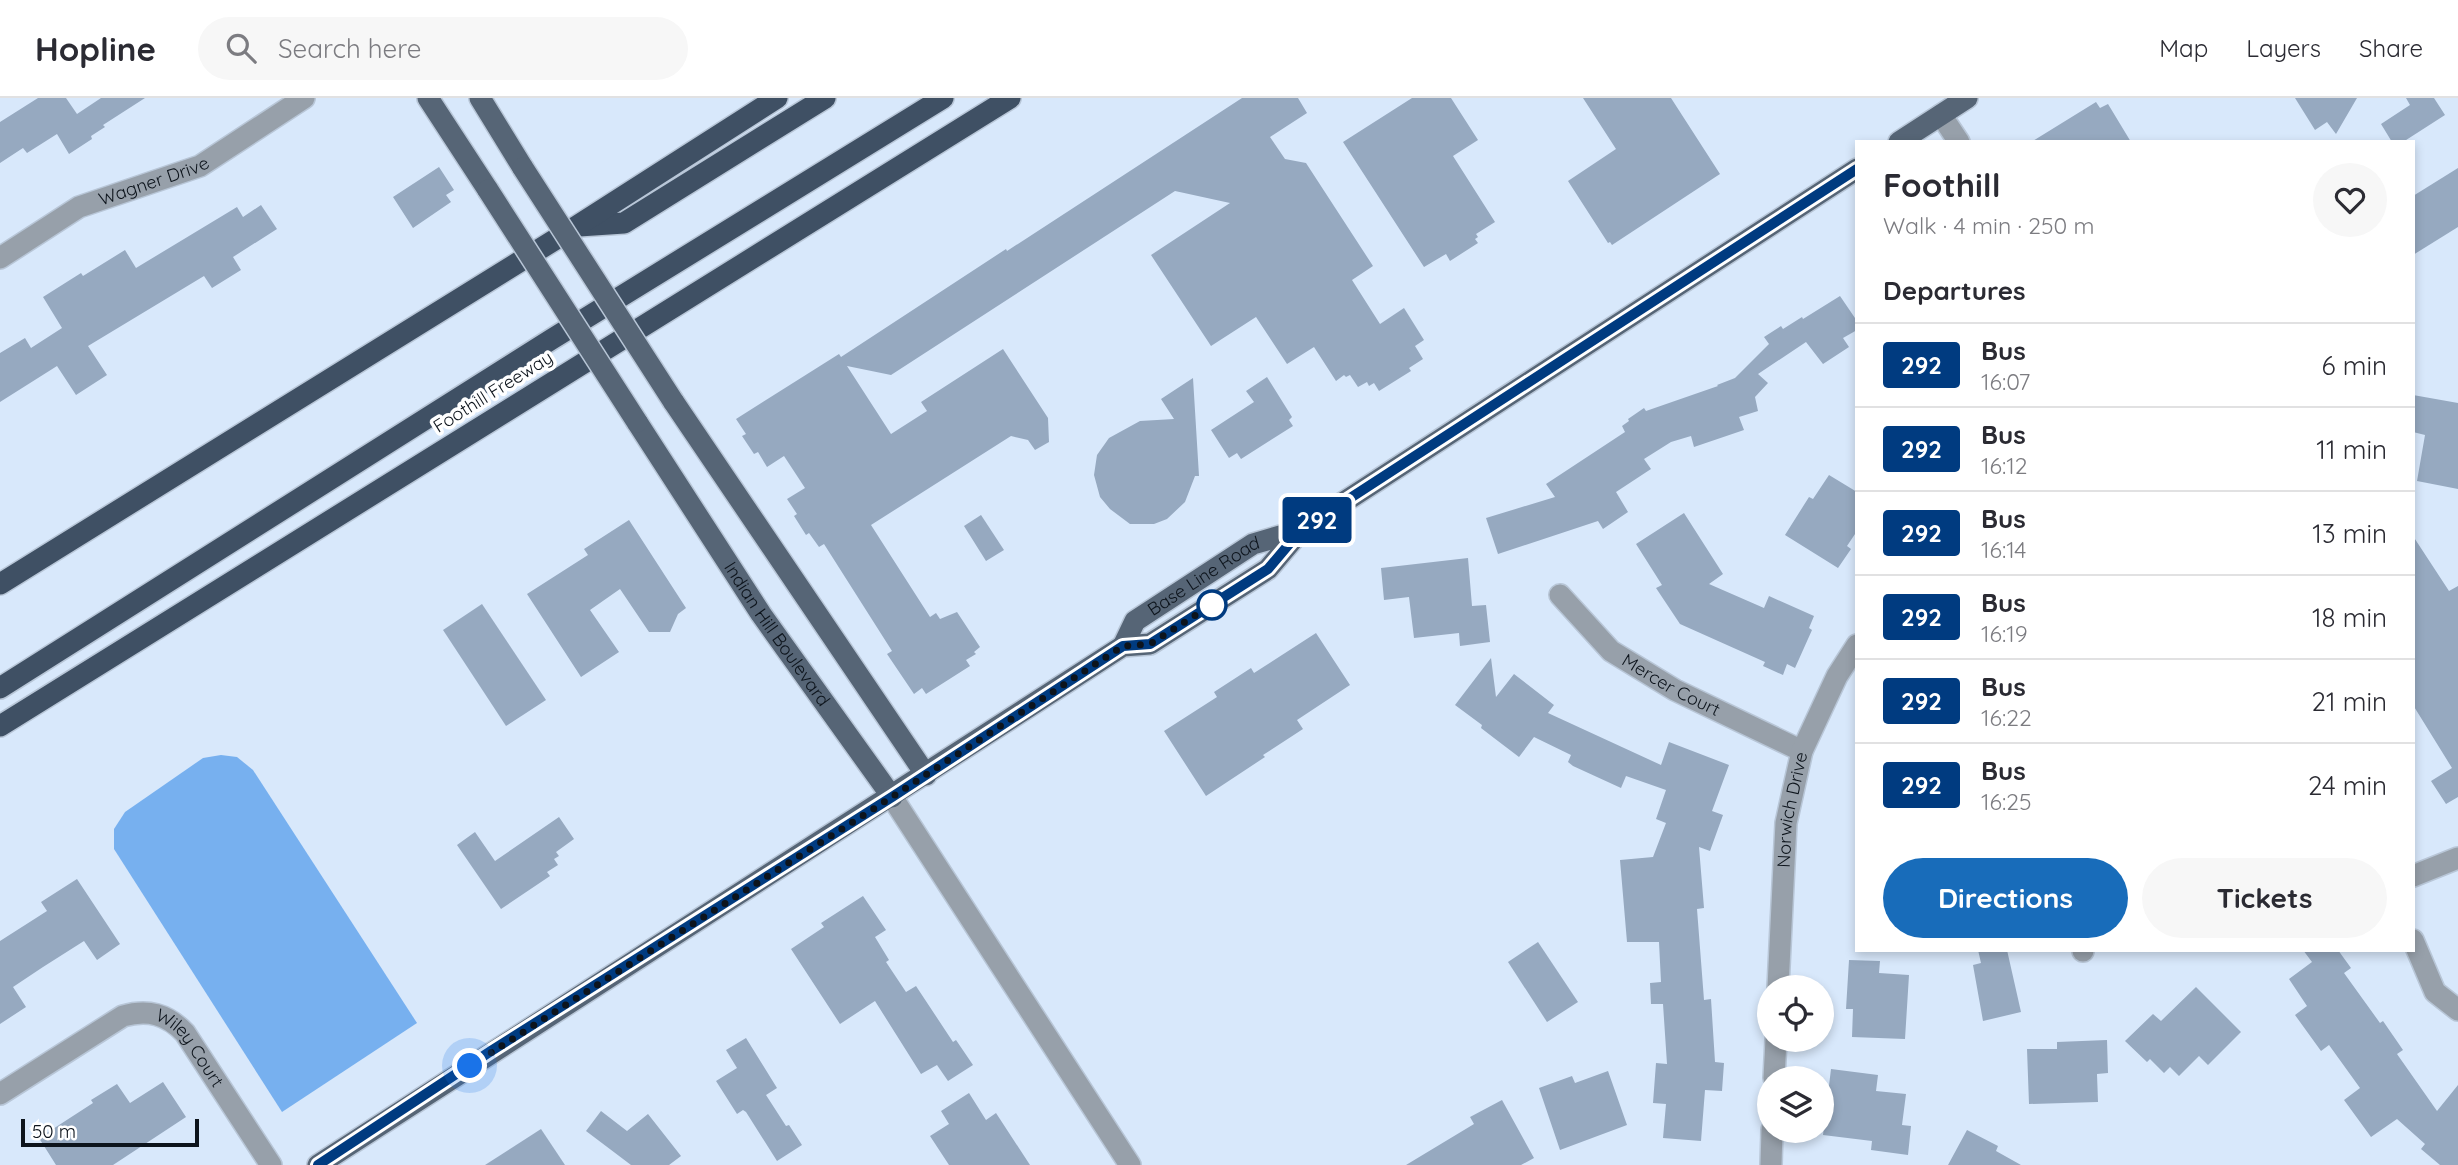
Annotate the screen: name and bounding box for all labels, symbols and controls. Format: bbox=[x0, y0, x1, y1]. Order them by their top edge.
search box bbox=[198, 17, 688, 80]
text: Hopline bbox=[35, 28, 156, 69]
icon: search bbox=[222, 29, 260, 67]
text: Search here bbox=[278, 32, 421, 65]
text: Map bbox=[2159, 33, 2208, 63]
text: Layers bbox=[2246, 33, 2321, 63]
text: Share bbox=[2359, 33, 2423, 63]
street label: Wagner Drive bbox=[95, 151, 213, 211]
button: heart bbox=[2313, 163, 2387, 237]
text: Foothill bbox=[1883, 164, 2001, 205]
text: Walk · 4 min · 250 m bbox=[1883, 211, 2094, 240]
text: Departures bbox=[1883, 274, 2026, 307]
text: Bus bbox=[1981, 334, 2026, 367]
street label: Foothill Freeway bbox=[429, 346, 557, 438]
text: 6 min bbox=[2322, 349, 2387, 382]
text: 292 bbox=[1901, 350, 1942, 380]
text: 16:07 bbox=[1981, 367, 2030, 396]
text: Bus bbox=[1981, 418, 2026, 451]
text: 11 min bbox=[2316, 433, 2387, 466]
text: 292 bbox=[1901, 434, 1942, 464]
text: 16:12 bbox=[1981, 451, 2027, 480]
line badge: 292 bbox=[1277, 497, 1357, 543]
text: Bus bbox=[1981, 502, 2026, 535]
text: 292 bbox=[1297, 505, 1337, 535]
text: 13 min bbox=[2312, 517, 2387, 550]
text: 292 bbox=[1901, 518, 1942, 548]
street label: Base Line Road bbox=[1143, 531, 1262, 621]
text: 16:14 bbox=[1981, 535, 2026, 564]
street label: Indian Hill Boulevard bbox=[719, 557, 835, 711]
text: Bus bbox=[1981, 586, 2026, 619]
unlabelled marker bbox=[1197, 590, 1227, 620]
text: 18 min bbox=[2312, 601, 2387, 634]
text: 292 bbox=[1901, 602, 1942, 632]
text: 16:19 bbox=[1981, 619, 2028, 648]
street label: Mercer Court bbox=[1618, 648, 1724, 721]
text: Bus bbox=[1981, 670, 2026, 703]
text: 21 min bbox=[2312, 685, 2387, 718]
text: 292 bbox=[1901, 686, 1942, 716]
text: 16:22 bbox=[1981, 703, 2032, 732]
street label: Norwich Drive bbox=[1772, 750, 1812, 868]
text: Bus bbox=[1981, 754, 2026, 787]
text: 24 min bbox=[2308, 769, 2387, 802]
text: 292 bbox=[1901, 770, 1942, 800]
text: 16:25 bbox=[1981, 787, 2031, 816]
button: Directions bbox=[1883, 858, 2128, 938]
button: Tickets bbox=[2142, 858, 2387, 938]
map controls bbox=[1757, 975, 1834, 1143]
button: locate bbox=[1757, 975, 1834, 1052]
street label: Wiley Court bbox=[152, 1003, 229, 1091]
your location bbox=[452, 1048, 487, 1083]
button: layers bbox=[1757, 1066, 1834, 1143]
scale bar bbox=[21, 1116, 200, 1148]
text: 50 m bbox=[32, 1119, 76, 1143]

